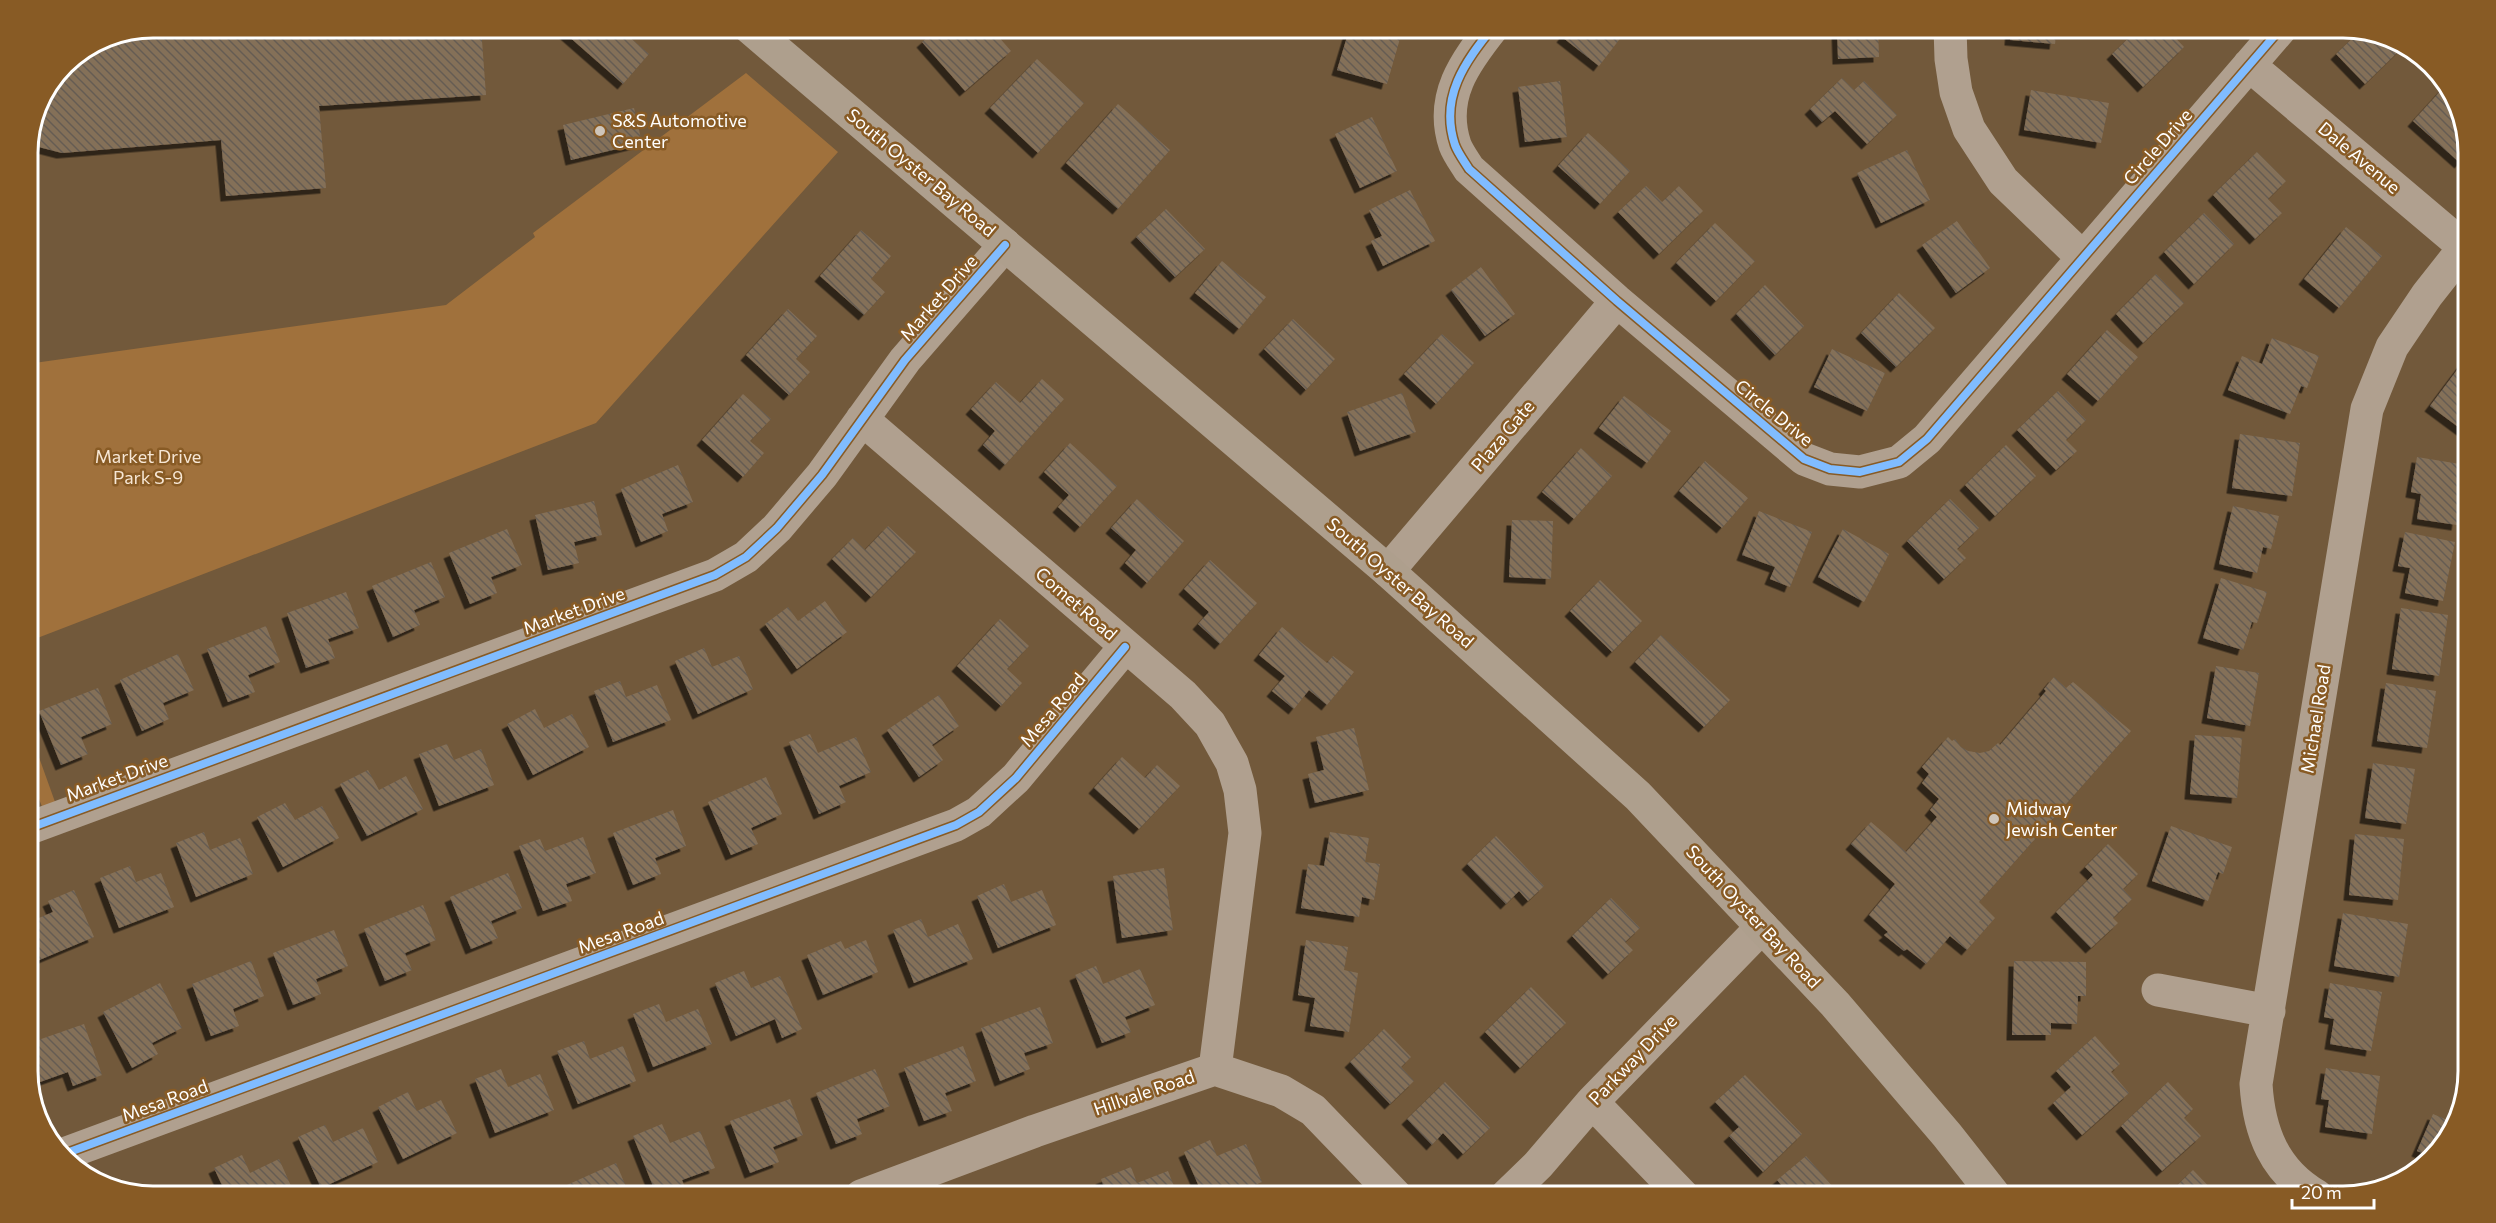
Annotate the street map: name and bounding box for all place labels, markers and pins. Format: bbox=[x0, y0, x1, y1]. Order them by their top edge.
place label: S&S Automotive Center bbox=[612, 109, 747, 152]
marker: S&S Automotive Center bbox=[593, 124, 607, 138]
place label: Midway Jewish Center bbox=[2006, 797, 2118, 840]
marker: Midway Jewish Center bbox=[1987, 812, 2001, 826]

